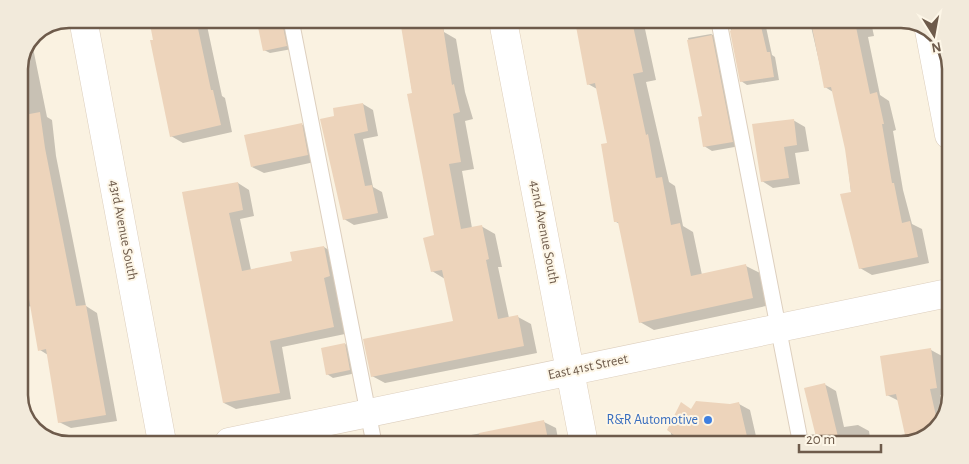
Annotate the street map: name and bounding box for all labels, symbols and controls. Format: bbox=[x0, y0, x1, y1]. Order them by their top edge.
north arrow bbox=[909, 10, 959, 60]
text: N bbox=[930, 39, 942, 55]
street label: 43rd Avenue South bbox=[106, 179, 140, 281]
street label: 42nd Avenue South bbox=[527, 179, 561, 285]
street label: East 41st Street bbox=[547, 352, 630, 382]
place label: R&R Automotive bbox=[606, 413, 698, 427]
marker: R&R Automotive bbox=[702, 414, 714, 426]
scale bar bbox=[799, 422, 882, 454]
text: 20 m bbox=[806, 432, 835, 447]

